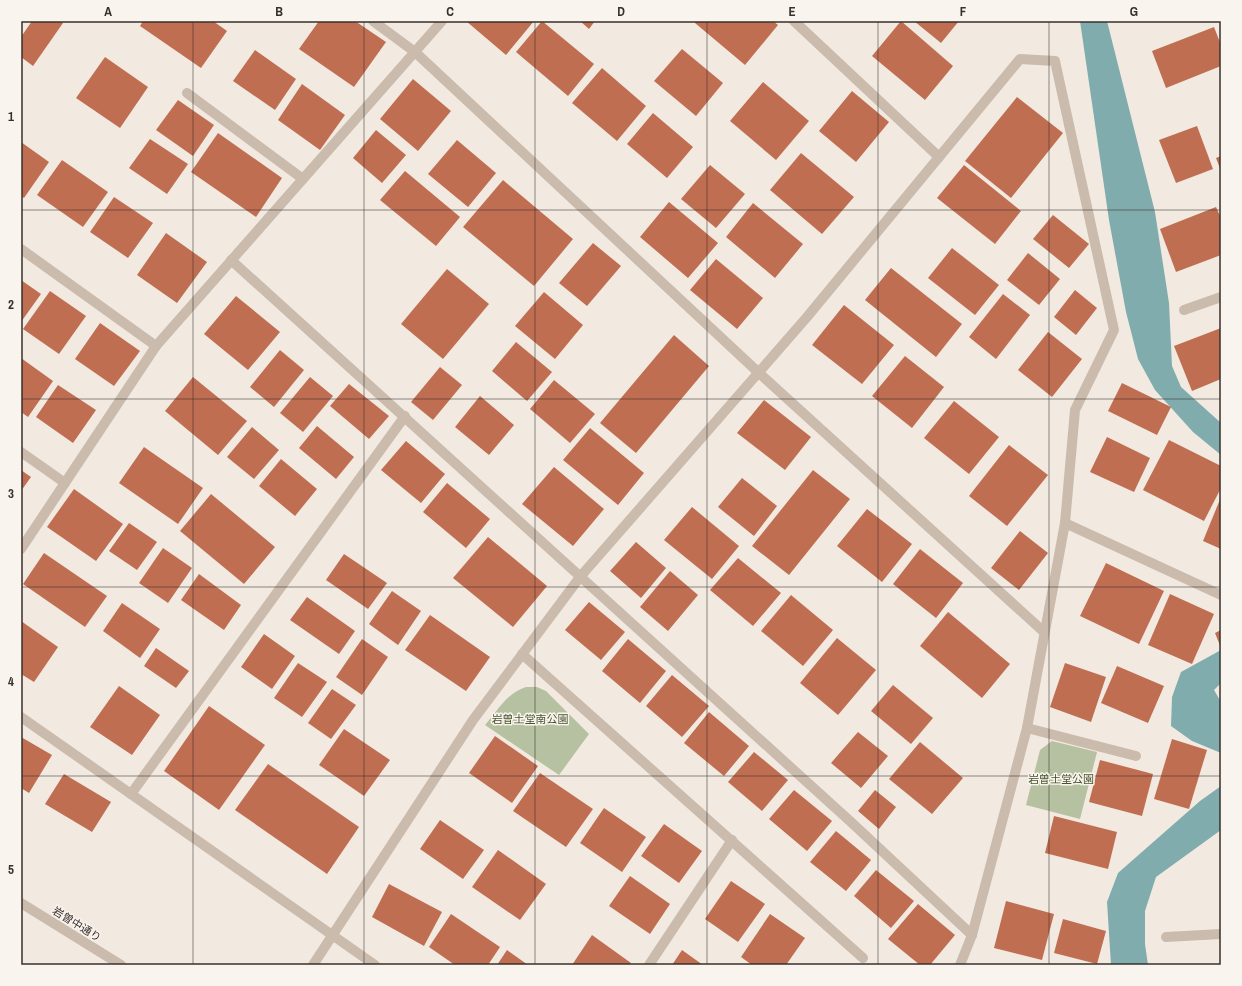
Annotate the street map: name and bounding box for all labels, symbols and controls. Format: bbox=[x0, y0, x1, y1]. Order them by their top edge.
text: A bbox=[104, 3, 112, 20]
text: B bbox=[275, 3, 283, 20]
text: C bbox=[446, 3, 454, 20]
text: D bbox=[617, 3, 625, 20]
text: E bbox=[788, 3, 796, 20]
text: F bbox=[960, 3, 967, 20]
text: G bbox=[1130, 3, 1138, 20]
text: 1 bbox=[8, 108, 14, 125]
text: 2 bbox=[8, 296, 14, 313]
text: 3 bbox=[8, 485, 14, 502]
text: 4 bbox=[8, 673, 14, 690]
park label: 岩曽土堂南公園 bbox=[492, 712, 569, 726]
park label: 岩曽土堂公園 bbox=[1028, 772, 1094, 786]
text: 5 bbox=[8, 861, 14, 878]
street label: 岩曽中通り bbox=[50, 903, 104, 945]

